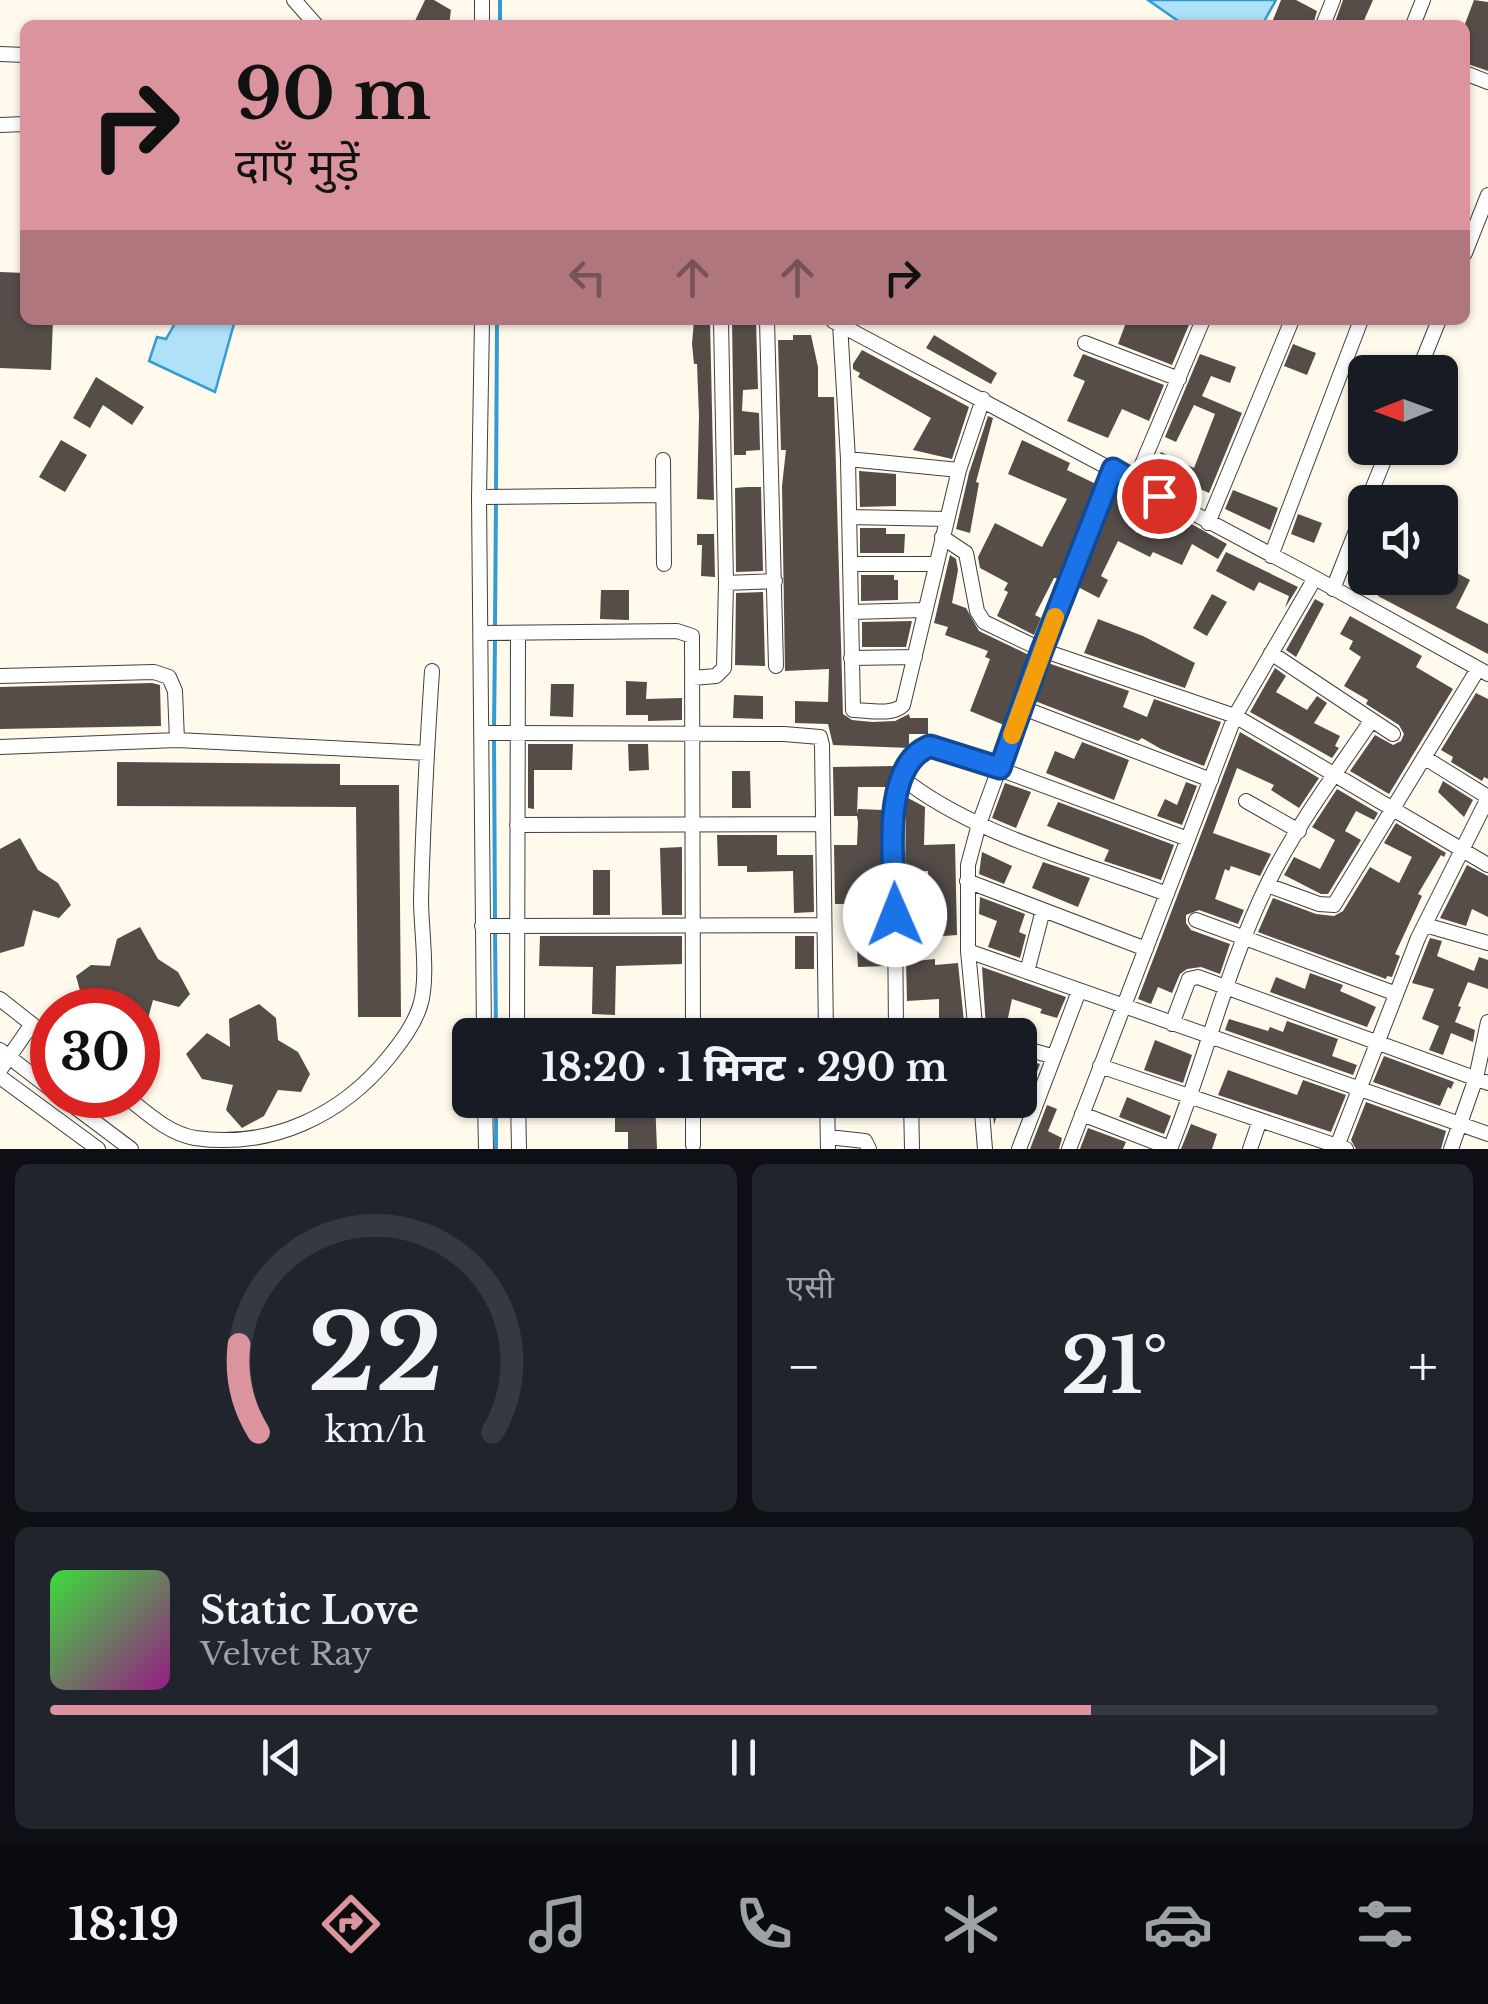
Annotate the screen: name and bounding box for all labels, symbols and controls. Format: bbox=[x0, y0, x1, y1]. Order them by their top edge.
text: 90 m bbox=[235, 51, 431, 138]
icon: right bbox=[70, 60, 200, 190]
text: दाएँ मुड़ें bbox=[235, 137, 359, 193]
icon: left bbox=[560, 250, 615, 305]
icon: ahead bbox=[665, 250, 720, 305]
icon: ahead bbox=[770, 250, 825, 305]
icon: right bbox=[875, 250, 930, 305]
north arrow bbox=[1348, 355, 1458, 465]
map controls bbox=[1348, 355, 1458, 595]
pin bbox=[1117, 454, 1202, 539]
icon: arrive bbox=[1132, 469, 1187, 524]
button: sound bbox=[1348, 485, 1458, 595]
position arrow bbox=[843, 863, 947, 967]
speed limit sign: 30 bbox=[30, 988, 160, 1118]
text: 18:20 · 1 मिनट · 290 m bbox=[541, 1044, 948, 1091]
text: एसी bbox=[787, 1267, 834, 1307]
text: 22 bbox=[308, 1289, 443, 1418]
text: 21° bbox=[1061, 1320, 1168, 1413]
text: − bbox=[787, 1333, 821, 1401]
text: + bbox=[1408, 1333, 1438, 1401]
text: km/h bbox=[325, 1407, 426, 1452]
text: Static Love bbox=[200, 1587, 419, 1634]
text: Velvet Ray bbox=[200, 1634, 372, 1674]
icon: previous bbox=[254, 1730, 309, 1785]
icon: pause bbox=[716, 1730, 771, 1785]
icon: next bbox=[1179, 1730, 1234, 1785]
icon: directions bbox=[316, 1889, 386, 1959]
icon: music bbox=[523, 1889, 593, 1959]
icon: phone bbox=[729, 1889, 799, 1959]
icon: climate bbox=[936, 1889, 1006, 1959]
icon: car bbox=[1143, 1889, 1213, 1959]
icon: filters bbox=[1350, 1889, 1420, 1959]
text: 18:19 bbox=[68, 1896, 179, 1952]

